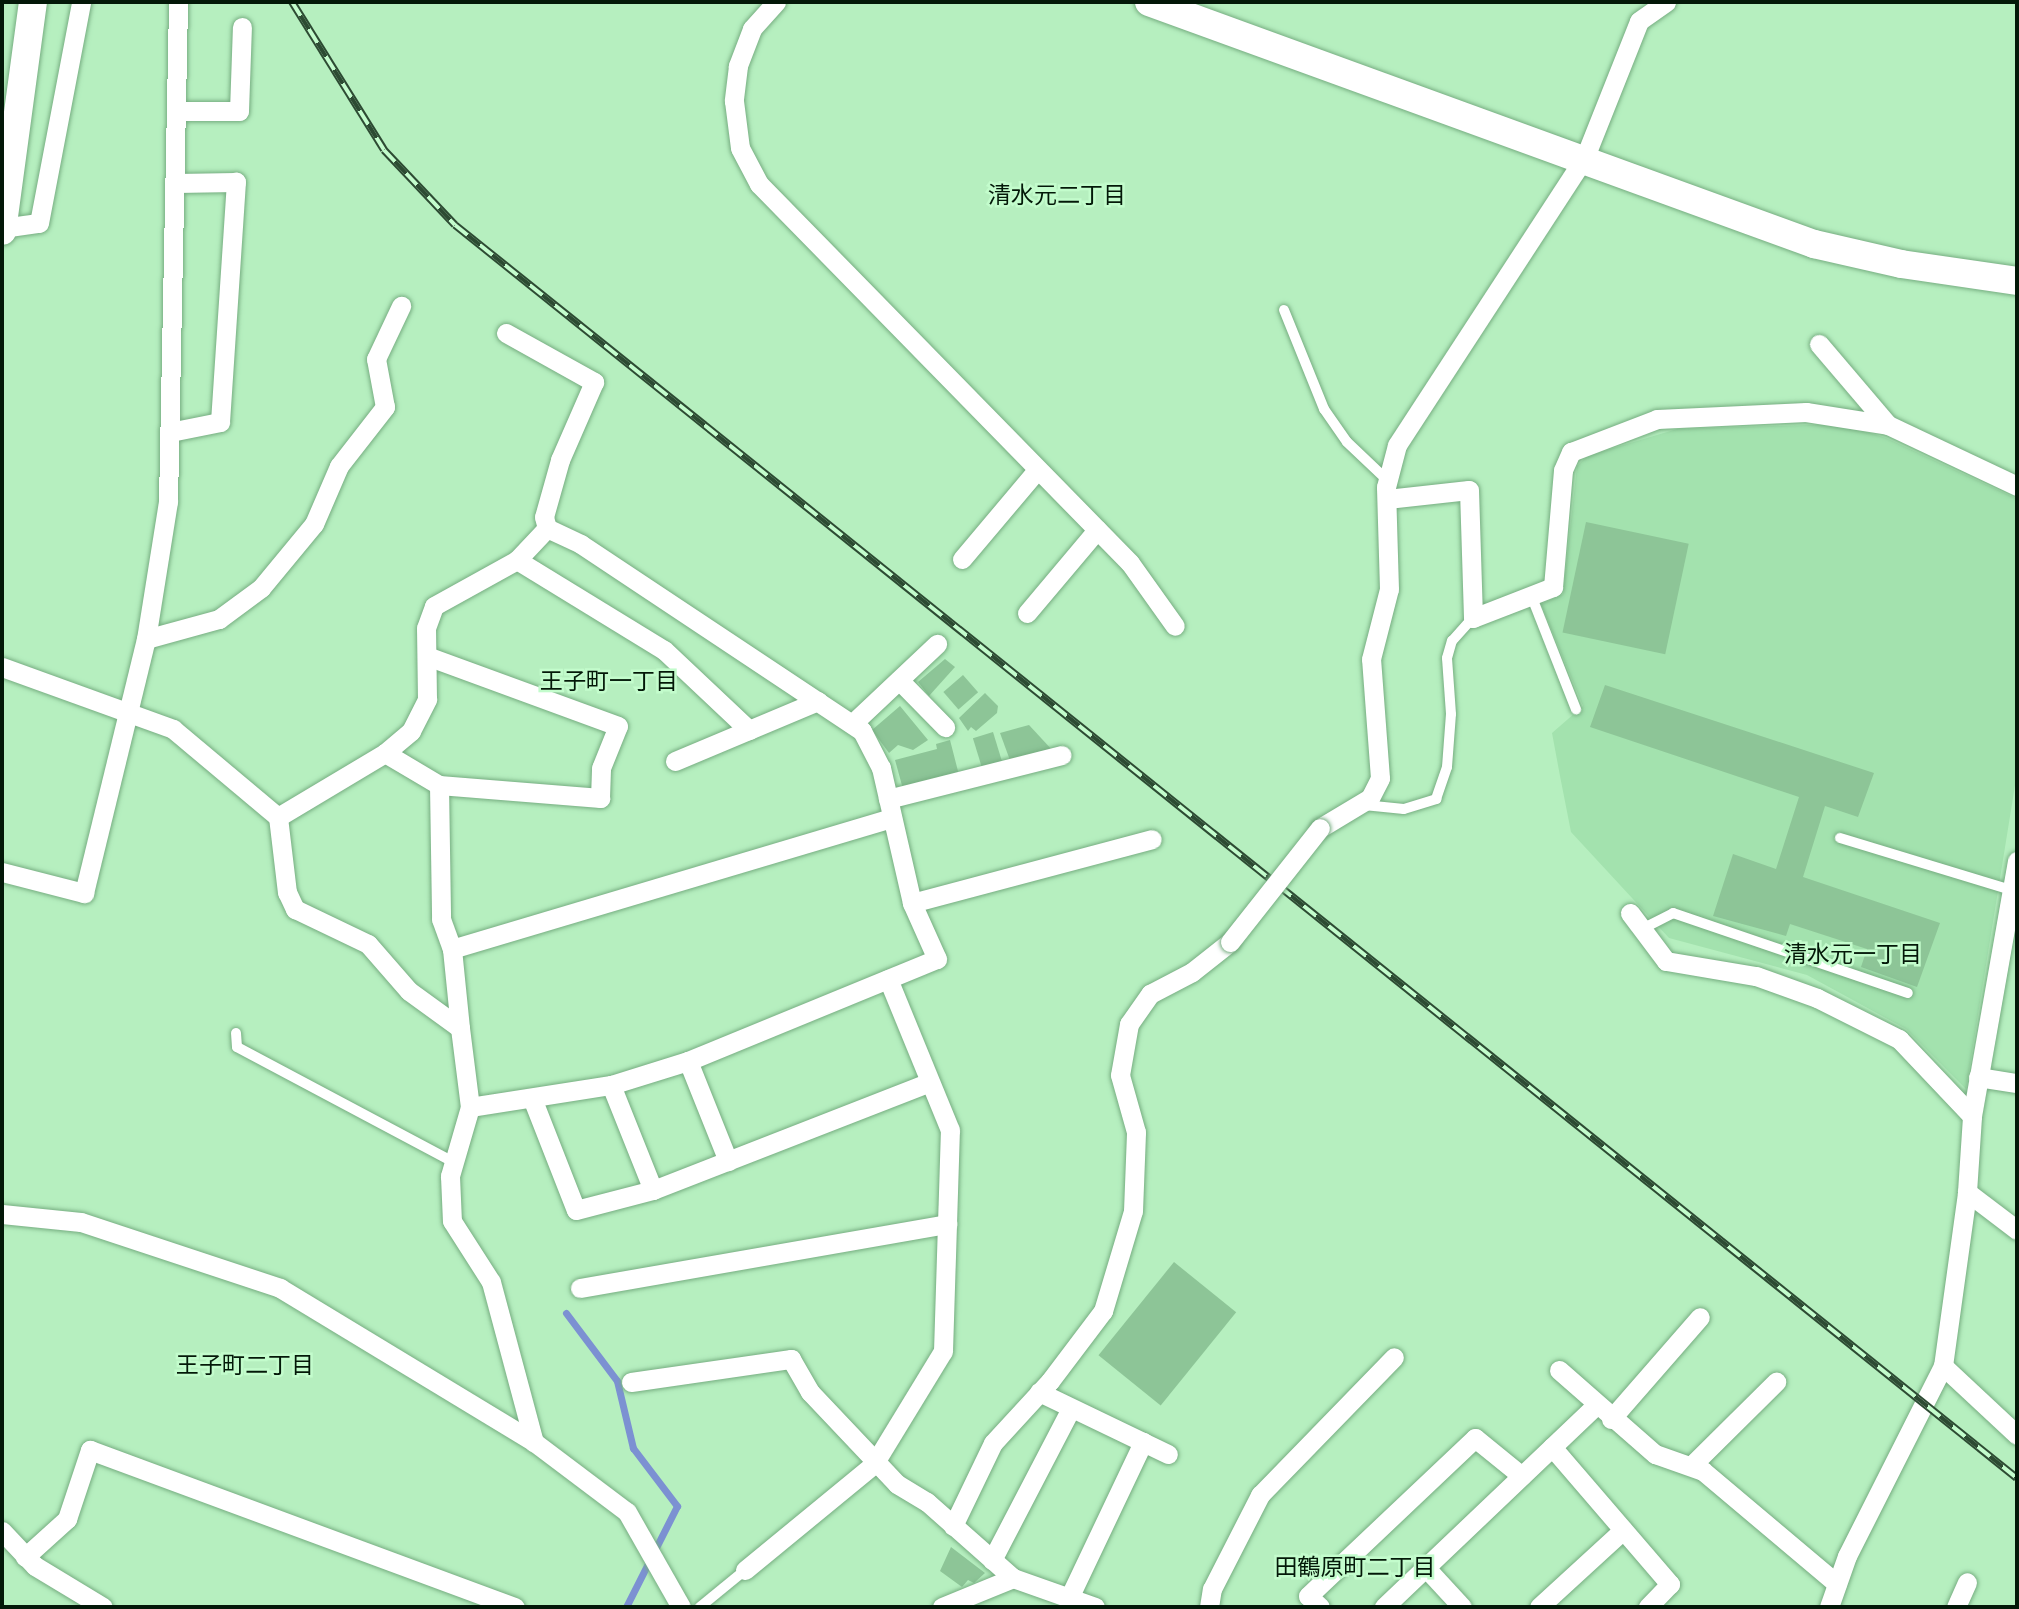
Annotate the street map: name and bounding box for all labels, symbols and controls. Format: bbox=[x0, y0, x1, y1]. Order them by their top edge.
district label: 清水元二丁目 bbox=[988, 181, 1126, 209]
district label: 王子町一丁目 bbox=[540, 667, 678, 695]
district label: 清水元一丁目 bbox=[1784, 940, 1922, 968]
district label: 王子町二丁目 bbox=[176, 1351, 314, 1379]
district label: 田鶴原町二丁目 bbox=[1275, 1553, 1435, 1581]

